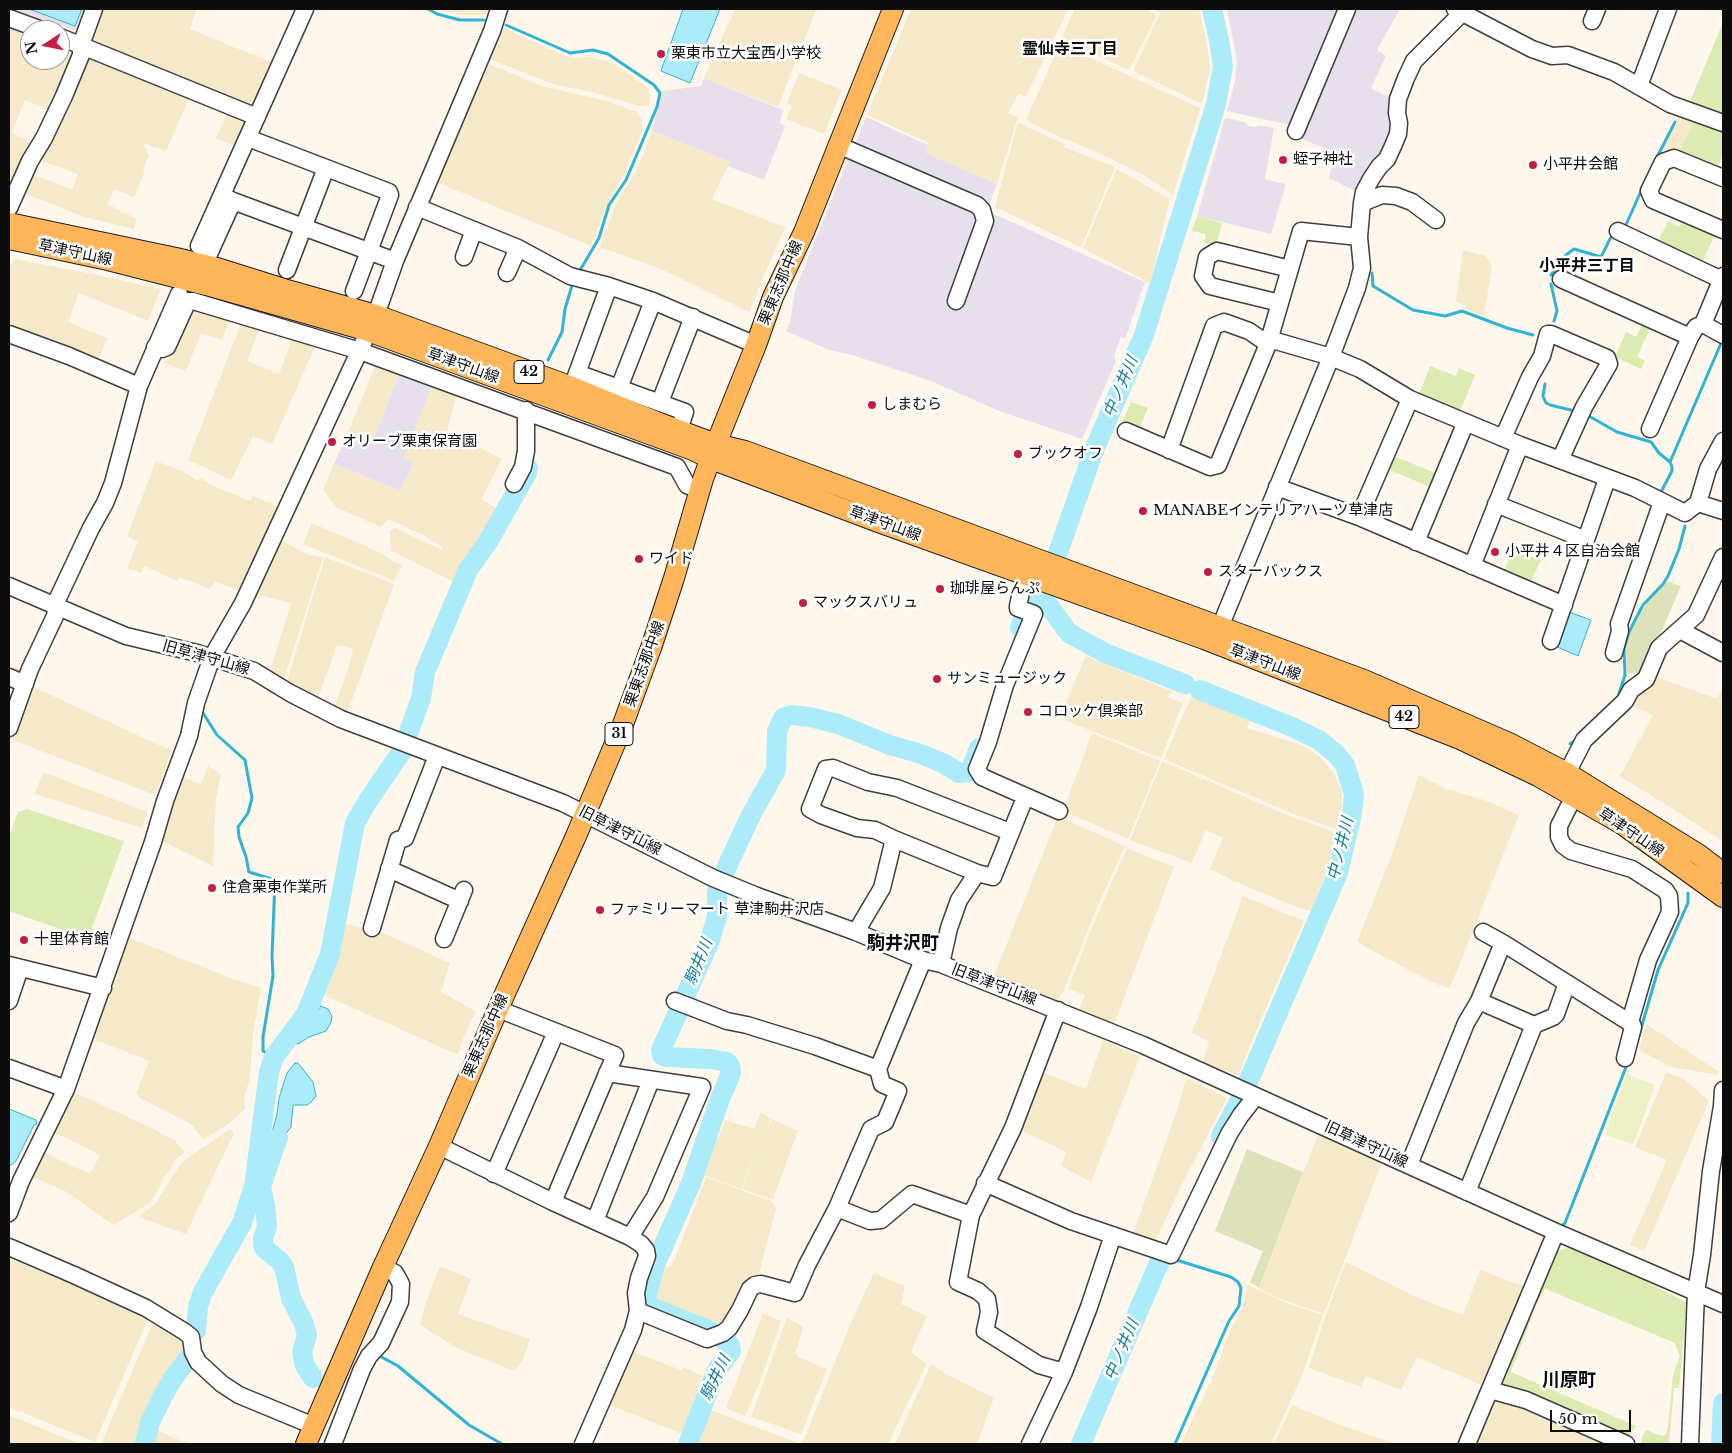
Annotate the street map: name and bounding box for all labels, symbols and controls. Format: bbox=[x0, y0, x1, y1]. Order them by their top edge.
north arrow bbox=[20, 20, 70, 70]
text: N bbox=[21, 39, 41, 56]
district label: 霊仙寺三丁目 bbox=[1022, 39, 1118, 59]
place label: 栗東市立大宝西小学校 bbox=[671, 45, 821, 63]
marker: 栗東市立大宝西小学校 bbox=[655, 48, 667, 60]
place label: 蛭子神社 bbox=[1293, 151, 1353, 169]
marker: 蛭子神社 bbox=[1277, 154, 1289, 166]
place label: 小平井会館 bbox=[1543, 156, 1618, 174]
marker: 小平井会館 bbox=[1527, 159, 1539, 171]
street label: 草津守山線 bbox=[36, 236, 114, 270]
street label: 栗東志那中線 bbox=[755, 238, 807, 328]
district label: 小平井三丁目 bbox=[1539, 256, 1635, 276]
street label: 草津守山線 bbox=[425, 345, 501, 387]
water label: 中ノ井川 bbox=[1100, 354, 1142, 420]
road number: 42 bbox=[514, 361, 544, 384]
place label: しまむら bbox=[882, 396, 942, 414]
marker: しまむら bbox=[866, 399, 878, 411]
place label: オリーブ栗東保育園 bbox=[342, 433, 477, 451]
marker: オリーブ栗東保育園 bbox=[326, 436, 338, 448]
place label: ブックオフ bbox=[1028, 445, 1103, 463]
marker: ブックオフ bbox=[1012, 448, 1024, 460]
place label: MANABEインテリアハーツ草津店 bbox=[1153, 502, 1393, 520]
street label: 草津守山線 bbox=[847, 503, 923, 545]
marker: MANABEインテリアハーツ草津店 bbox=[1137, 505, 1149, 517]
place label: 小平井４区自治会館 bbox=[1505, 543, 1640, 561]
marker: 小平井４区自治会館 bbox=[1489, 546, 1501, 558]
place label: ワイド bbox=[649, 550, 694, 568]
marker: ワイド bbox=[633, 553, 645, 565]
place label: スターバックス bbox=[1218, 563, 1323, 581]
marker: スターバックス bbox=[1202, 566, 1214, 578]
place label: 珈琲屋らんぷ bbox=[950, 580, 1040, 598]
marker: 珈琲屋らんぷ bbox=[934, 583, 946, 595]
place label: マックスバリュ bbox=[813, 594, 918, 612]
marker: マックスバリュ bbox=[797, 597, 809, 609]
street label: 栗東志那中線 bbox=[621, 619, 669, 709]
street label: 旧草津守山線 bbox=[160, 637, 252, 679]
street label: 草津守山線 bbox=[1227, 641, 1303, 685]
place label: サンミュージック bbox=[947, 670, 1067, 688]
marker: サンミュージック bbox=[931, 673, 943, 685]
place label: コロッケ倶楽部 bbox=[1038, 703, 1143, 721]
marker: コロッケ倶楽部 bbox=[1022, 706, 1034, 718]
road number: 42 bbox=[1389, 706, 1419, 729]
road number: 31 bbox=[605, 722, 633, 746]
street label: 旧草津守山線 bbox=[576, 803, 664, 859]
street label: 草津守山線 bbox=[1595, 805, 1667, 861]
water label: 中ノ井川 bbox=[1324, 816, 1358, 882]
place label: 住倉栗東作業所 bbox=[222, 879, 327, 897]
marker: 住倉栗東作業所 bbox=[206, 882, 218, 894]
place label: ファミリーマート 草津駒井沢店 bbox=[610, 901, 824, 919]
marker: ファミリーマート 草津駒井沢店 bbox=[594, 904, 606, 916]
place label: 十里体育館 bbox=[34, 931, 109, 949]
district label: 駒井沢町 bbox=[867, 933, 939, 955]
marker: 十里体育館 bbox=[18, 934, 30, 946]
water label: 駒井川 bbox=[681, 936, 717, 988]
street label: 旧草津守山線 bbox=[949, 960, 1039, 1010]
street label: 栗東志那中線 bbox=[459, 991, 513, 1081]
street label: 旧草津守山線 bbox=[1321, 1118, 1411, 1172]
water label: 中ノ井川 bbox=[1101, 1317, 1143, 1383]
water label: 駒井川 bbox=[697, 1352, 735, 1404]
district label: 川原町 bbox=[1542, 1370, 1596, 1392]
scale bar bbox=[1552, 1400, 1633, 1432]
text: 50 m bbox=[1558, 1409, 1598, 1428]

